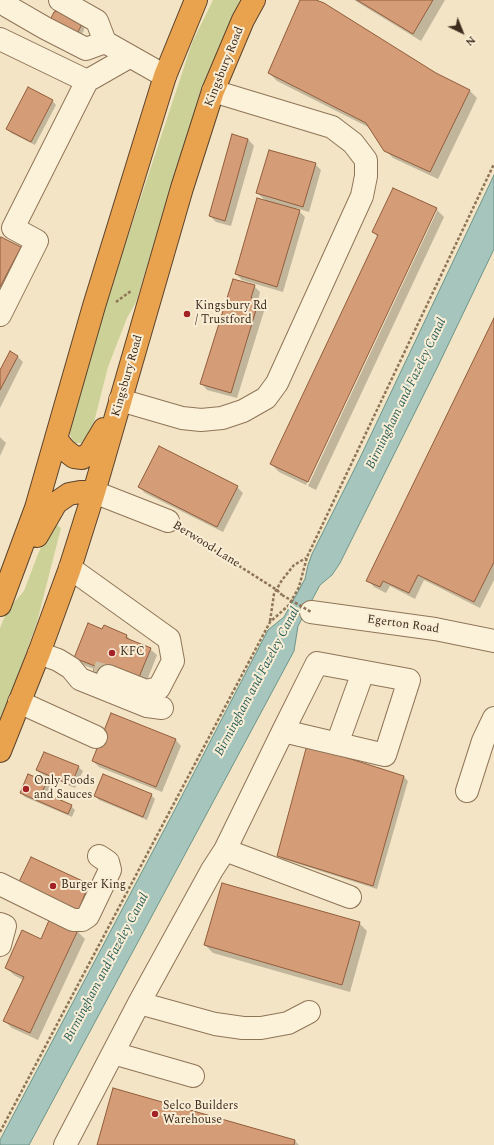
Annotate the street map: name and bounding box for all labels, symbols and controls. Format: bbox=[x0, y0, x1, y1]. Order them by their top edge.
north arrow bbox=[442, 12, 482, 52]
street label: Kingsbury Road bbox=[202, 25, 248, 109]
text: N bbox=[461, 32, 480, 50]
place label: Kingsbury Rd / Trustford bbox=[195, 300, 267, 328]
marker: Kingsbury Rd / Trustford bbox=[182, 309, 192, 319]
water label: Birmingham and Fazeley Canal bbox=[364, 316, 450, 472]
street label: Kingsbury Road bbox=[109, 333, 147, 419]
street label: Berwood Lane bbox=[170, 519, 242, 571]
water label: Birmingham and Fazeley Canal bbox=[212, 605, 304, 759]
street label: Egerton Road bbox=[366, 613, 440, 637]
place label: KFC bbox=[120, 646, 145, 660]
marker: KFC bbox=[107, 648, 117, 658]
place label: Only Foods and Sauces bbox=[34, 775, 95, 803]
marker: Only Foods and Sauces bbox=[21, 784, 31, 794]
place label: Burger King bbox=[61, 879, 126, 893]
marker: Burger King bbox=[48, 881, 58, 891]
water label: Birmingham and Fazeley Canal bbox=[61, 891, 153, 1045]
place label: Selco Builders Warehouse bbox=[163, 1100, 239, 1128]
marker: Selco Builders Warehouse bbox=[150, 1109, 160, 1119]

